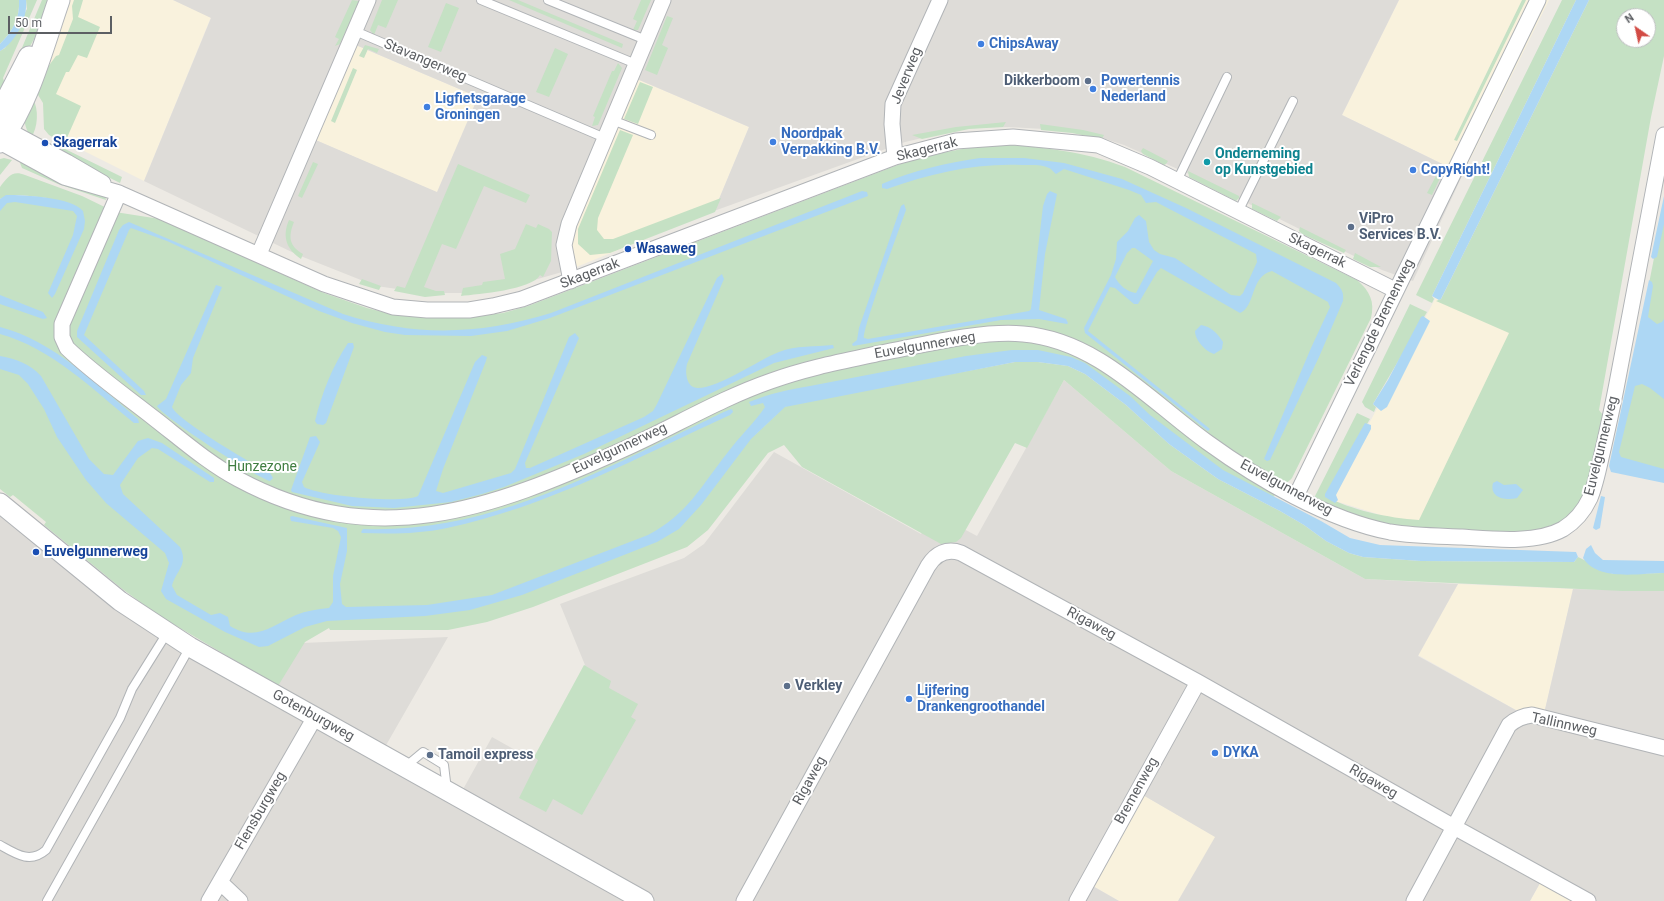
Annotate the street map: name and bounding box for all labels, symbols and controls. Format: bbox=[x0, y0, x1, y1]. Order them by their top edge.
scale bar bbox=[10, 8, 114, 34]
north arrow bbox=[1616, 8, 1656, 48]
text: N bbox=[1623, 11, 1636, 26]
text: 50 m bbox=[15, 16, 42, 30]
street label: Stavangerweg bbox=[381, 36, 469, 86]
place label: ChipsAway bbox=[989, 36, 1059, 52]
marker: ChipsAway bbox=[976, 39, 986, 49]
street label: Jeverweg bbox=[888, 45, 926, 107]
place label: Dikkerboom bbox=[1004, 73, 1080, 89]
place label: Powertennis Nederland bbox=[1101, 73, 1180, 106]
marker: Dikkerboom bbox=[1083, 76, 1093, 86]
marker: Powertennis Nederland bbox=[1088, 84, 1098, 94]
place label: Ligfietsgarage Groningen bbox=[435, 91, 526, 124]
marker: Ligfietsgarage Groningen bbox=[422, 102, 432, 112]
place label: Noordpak Verpakking B.V. bbox=[781, 126, 881, 158]
street label: Skagerrak bbox=[895, 134, 959, 166]
place label: Skagerrak bbox=[53, 135, 117, 151]
marker: Noordpak Verpakking B.V. bbox=[768, 137, 778, 147]
marker: Skagerrak bbox=[40, 138, 50, 148]
place label: Onderneming op Kunstgebied bbox=[1215, 146, 1313, 178]
marker: Onderneming op Kunstgebied bbox=[1202, 157, 1212, 167]
place label: CopyRight! bbox=[1421, 162, 1490, 178]
marker: CopyRight! bbox=[1408, 165, 1418, 175]
place label: ViPro Services B.V. bbox=[1359, 211, 1441, 244]
marker: ViPro Services B.V. bbox=[1346, 222, 1356, 232]
street label: Skagerrak bbox=[1285, 230, 1349, 272]
place label: Wasaweg bbox=[636, 241, 696, 257]
marker: Wasaweg bbox=[623, 244, 633, 254]
street label: Skagerrak bbox=[558, 255, 622, 293]
street label: Verlengde Bremenweg bbox=[1342, 256, 1418, 390]
street label: Euvelgunnerweg bbox=[873, 329, 977, 363]
street label: Euvelgunnerweg bbox=[1581, 394, 1623, 498]
street label: Euvelgunnerweg bbox=[570, 420, 670, 478]
street label: Euvelgunnerweg bbox=[1237, 457, 1335, 519]
park label: Hunzezone bbox=[227, 459, 297, 475]
place label: Euvelgunnerweg bbox=[44, 544, 148, 560]
marker: Euvelgunnerweg bbox=[31, 547, 41, 557]
street label: Rigaweg bbox=[1064, 604, 1118, 644]
place label: Verkley bbox=[795, 678, 842, 694]
marker: Verkley bbox=[782, 681, 792, 691]
place label: Lijfering Drankengroothandel bbox=[917, 683, 1045, 716]
street label: Gotenburgweg bbox=[269, 687, 357, 745]
marker: Lijfering Drankengroothandel bbox=[904, 694, 914, 704]
street label: Tallinnweg bbox=[1530, 710, 1598, 740]
place label: DYKA bbox=[1223, 745, 1259, 761]
place label: Tamoil express bbox=[438, 747, 534, 763]
marker: DYKA bbox=[1210, 748, 1220, 758]
marker: Tamoil express bbox=[425, 750, 435, 760]
street label: Rigaweg bbox=[790, 754, 830, 808]
street label: Bremenweg bbox=[1112, 755, 1162, 827]
street label: Rigaweg bbox=[1346, 761, 1400, 803]
street label: Flensburgweg bbox=[232, 769, 290, 853]

